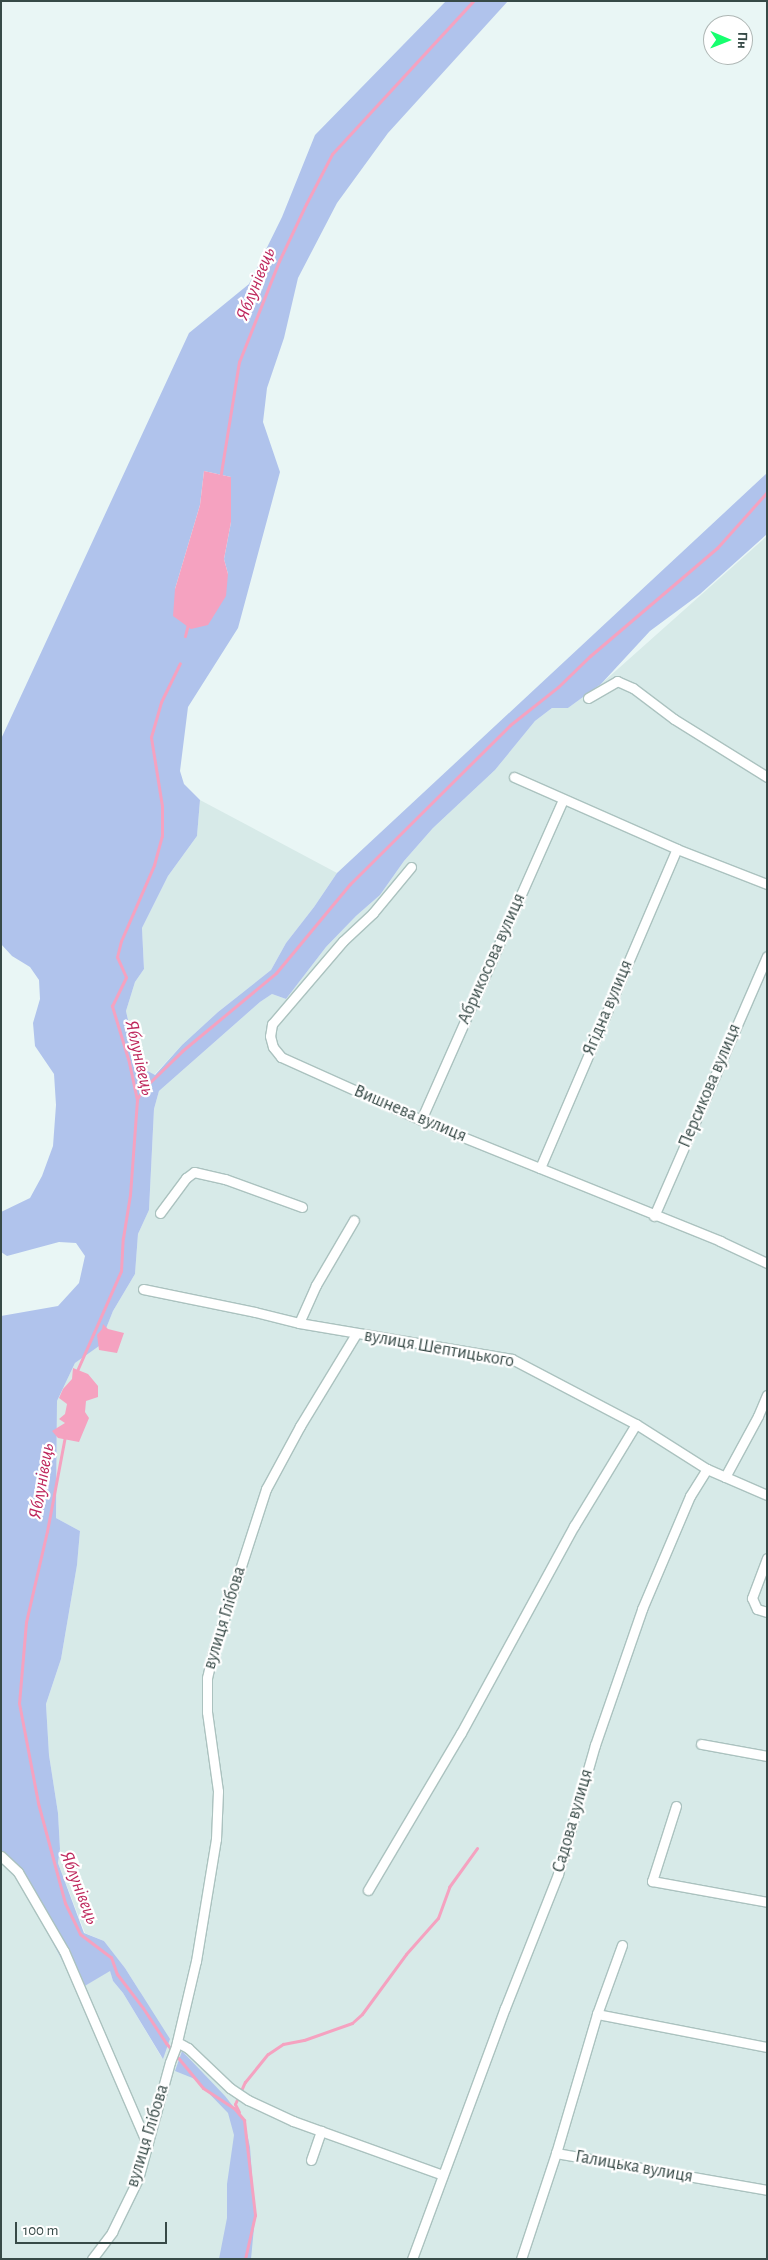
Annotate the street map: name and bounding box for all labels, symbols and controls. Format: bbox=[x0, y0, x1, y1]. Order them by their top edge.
north arrow bbox=[703, 15, 753, 65]
text: Пн bbox=[735, 32, 749, 49]
water label: Яблунівець bbox=[231, 244, 281, 324]
street label: Абрикосова вулиця bbox=[453, 890, 531, 1028]
street label: Ягідна вулиця bbox=[578, 957, 638, 1059]
water label: Яблунівець bbox=[119, 1018, 159, 1098]
street label: Персикова вулиця bbox=[674, 1021, 746, 1151]
street label: Вишнева вулиця bbox=[350, 1081, 470, 1147]
street label: вулиця Шептицького bbox=[362, 1325, 516, 1373]
water label: Яблунівець bbox=[24, 1441, 60, 1521]
street label: вулиця Глібова bbox=[199, 1564, 251, 1672]
street label: Садова вулиця bbox=[548, 1767, 598, 1875]
water label: Яблунівець bbox=[55, 1848, 103, 1928]
street label: вулиця Глібова bbox=[122, 2082, 174, 2190]
street label: Галицька вулиця bbox=[573, 2146, 695, 2188]
scale bar bbox=[18, 2212, 170, 2244]
text: 100 m bbox=[23, 2223, 58, 2238]

